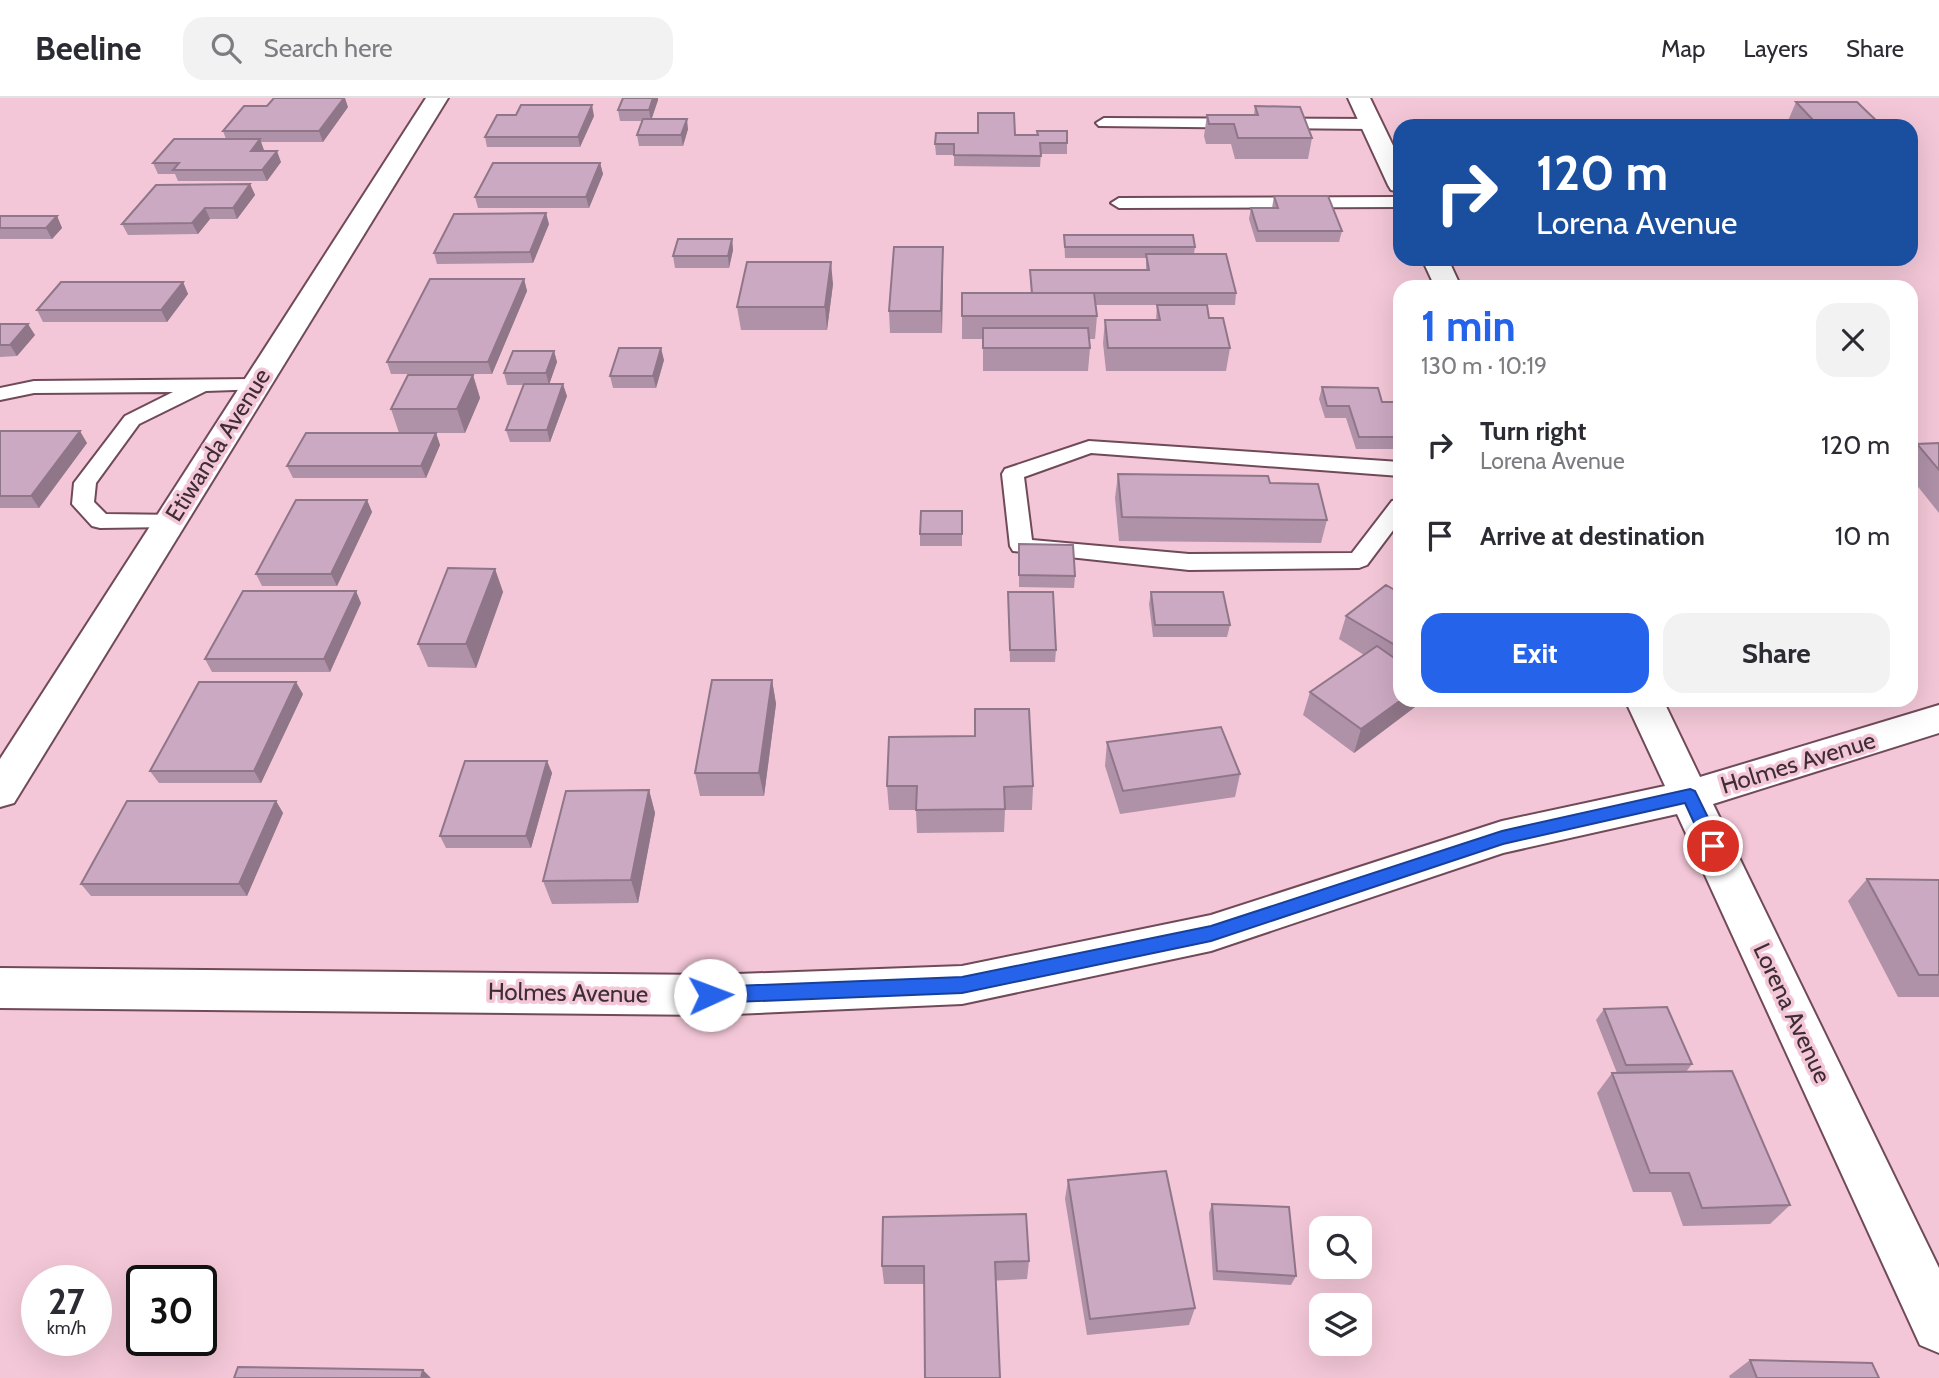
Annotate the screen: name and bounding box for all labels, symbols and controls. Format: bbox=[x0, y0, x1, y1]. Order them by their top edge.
search box bbox=[183, 17, 673, 80]
text: Beeline bbox=[35, 28, 141, 68]
icon: search bbox=[207, 29, 245, 67]
text: Search here bbox=[263, 32, 393, 64]
text: Map bbox=[1661, 34, 1705, 63]
text: Layers bbox=[1743, 34, 1808, 63]
text: Share bbox=[1846, 34, 1904, 63]
text: 120 m bbox=[1536, 143, 1668, 202]
icon: right bbox=[1421, 147, 1512, 238]
text: Lorena Avenue bbox=[1536, 203, 1737, 242]
text: 1 min bbox=[1421, 300, 1516, 352]
button: close bbox=[1816, 303, 1890, 377]
text: 130 m · 10:19 bbox=[1421, 352, 1547, 380]
street label: Etiwanda Avenue bbox=[159, 363, 276, 527]
text: Turn right bbox=[1480, 415, 1586, 447]
icon: right bbox=[1421, 426, 1459, 464]
text: 120 m bbox=[1821, 429, 1890, 461]
text: Lorena Avenue bbox=[1480, 447, 1625, 475]
icon: arrive bbox=[1421, 517, 1459, 555]
text: Arrive at destination bbox=[1480, 520, 1705, 552]
text: 10 m bbox=[1835, 520, 1890, 552]
button: Exit bbox=[1421, 613, 1649, 693]
button: Share bbox=[1663, 613, 1890, 693]
street label: Holmes Avenue bbox=[1717, 725, 1879, 800]
pin bbox=[1683, 816, 1743, 876]
icon: arrive bbox=[1694, 827, 1732, 865]
street label: Lorena Avenue bbox=[1747, 938, 1838, 1087]
position arrow bbox=[673, 958, 747, 1032]
street label: Holmes Avenue bbox=[488, 977, 648, 1008]
map controls bbox=[1309, 1216, 1372, 1356]
button: search bbox=[1309, 1216, 1372, 1279]
speed limit sign: 30 bbox=[126, 1265, 217, 1356]
text: 27 bbox=[48, 1280, 85, 1323]
button: layers bbox=[1309, 1293, 1372, 1356]
text: km/h bbox=[47, 1317, 86, 1339]

